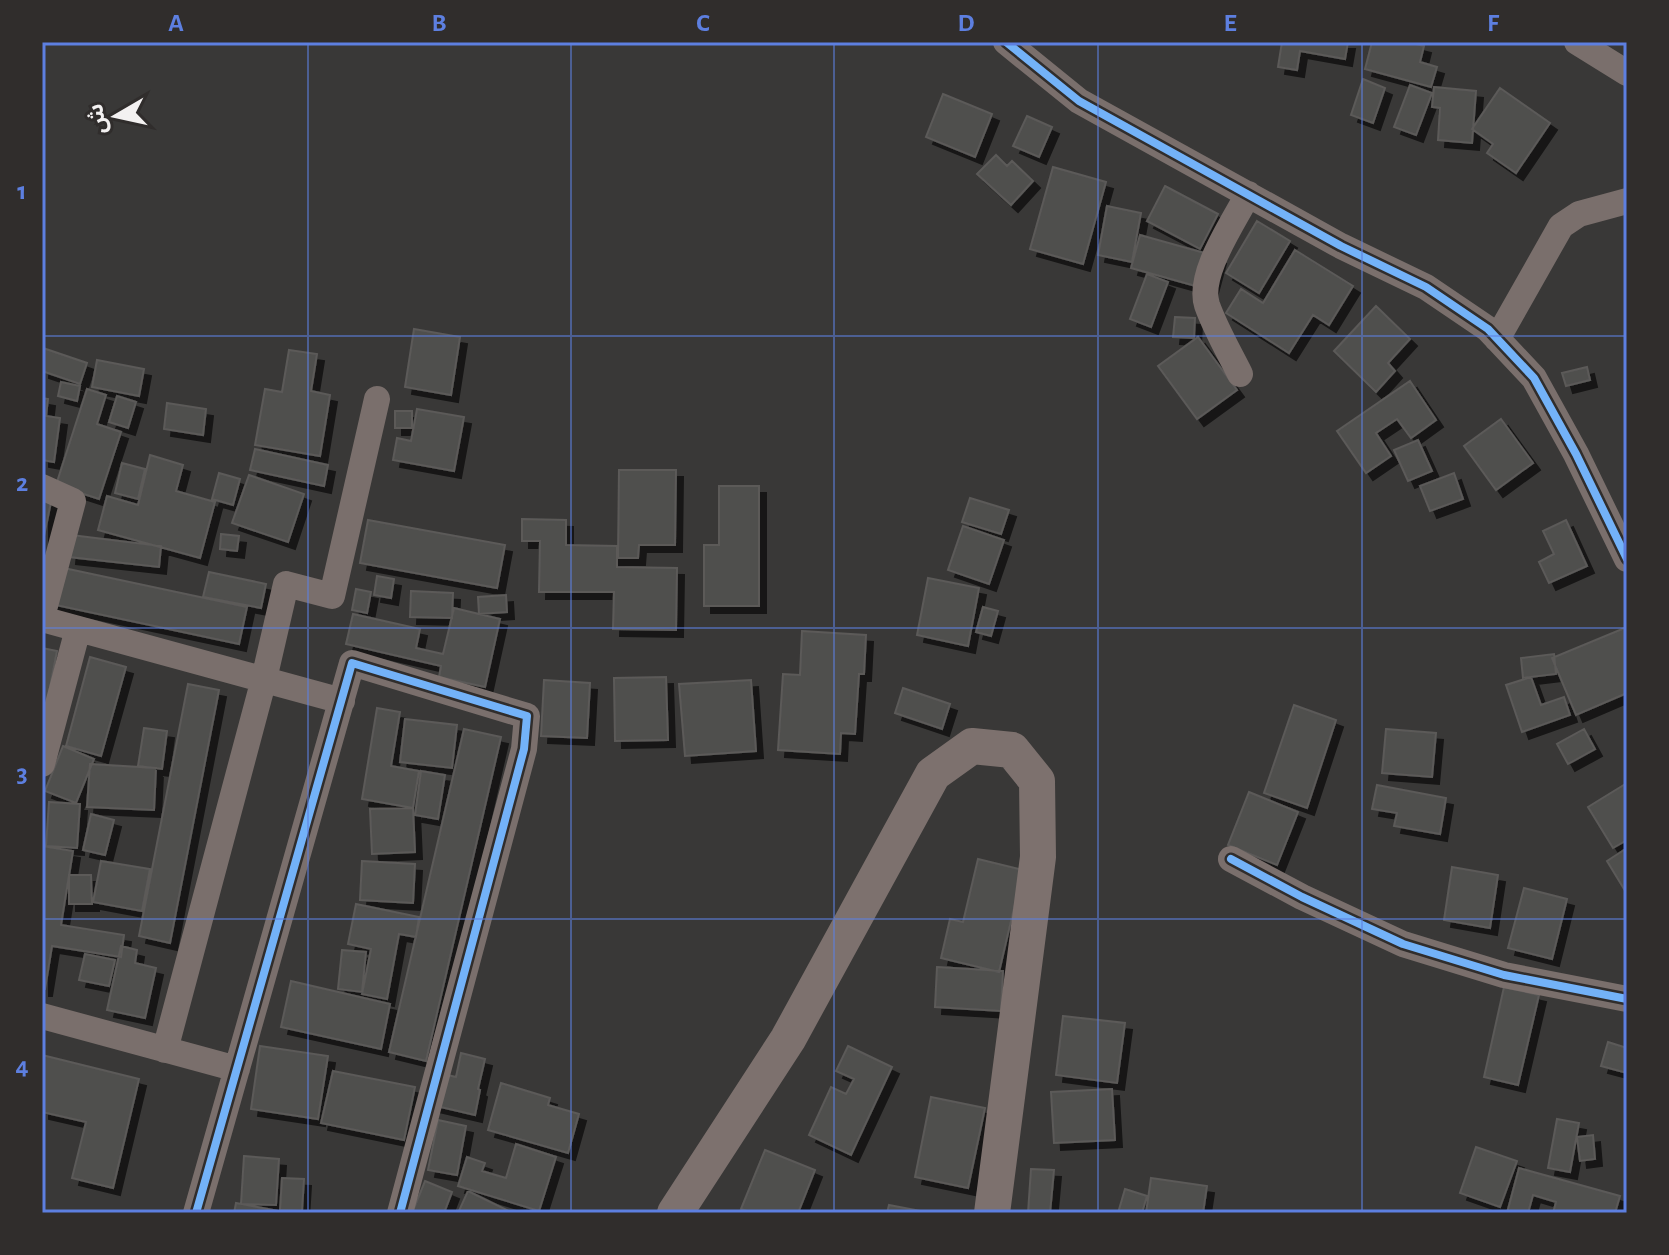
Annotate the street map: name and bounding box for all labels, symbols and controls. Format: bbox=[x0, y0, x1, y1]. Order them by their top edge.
text: A bbox=[168, 10, 184, 36]
text: B bbox=[431, 10, 447, 36]
text: C bbox=[696, 10, 710, 36]
text: D bbox=[957, 10, 975, 36]
text: E bbox=[1223, 10, 1237, 36]
text: F bbox=[1487, 10, 1500, 36]
north arrow bbox=[76, 76, 156, 156]
text: ش bbox=[84, 102, 111, 136]
text: 1 bbox=[17, 178, 27, 204]
text: 2 bbox=[16, 470, 28, 496]
text: 3 bbox=[16, 761, 28, 787]
text: 4 bbox=[15, 1053, 29, 1079]

